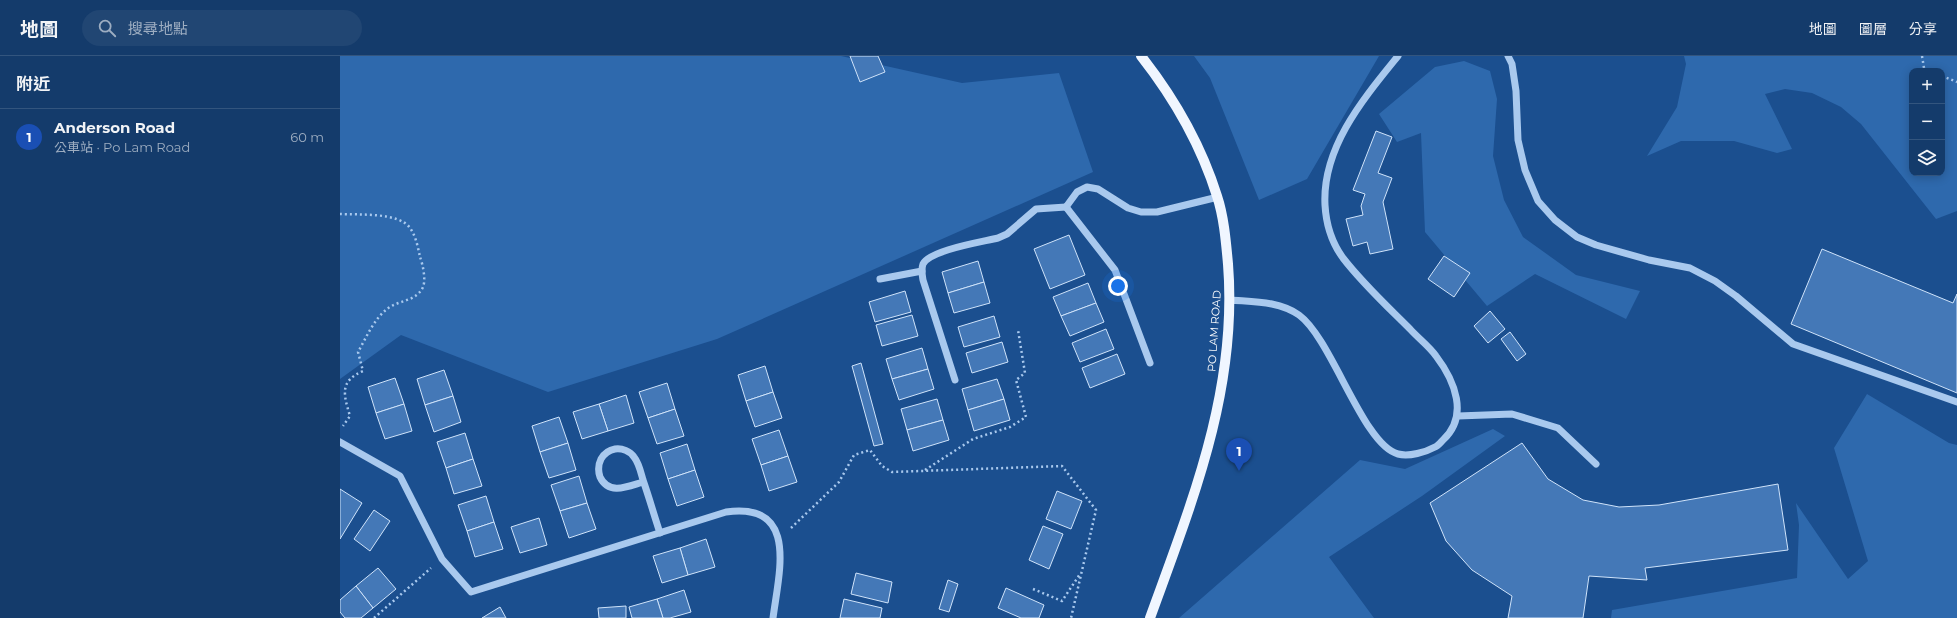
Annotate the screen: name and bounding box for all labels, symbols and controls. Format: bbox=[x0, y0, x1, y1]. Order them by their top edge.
search box bbox=[82, 10, 362, 46]
icon: search bbox=[96, 17, 118, 39]
text: 地圖 bbox=[20, 18, 58, 41]
text: 搜尋地點 bbox=[128, 19, 188, 38]
text: 地圖 bbox=[1809, 20, 1837, 38]
text: 圖層 bbox=[1859, 20, 1887, 38]
text: 分享 bbox=[1909, 20, 1937, 38]
map controls bbox=[1909, 68, 1945, 176]
button: + bbox=[1909, 68, 1945, 104]
text: 附近 bbox=[16, 74, 50, 94]
button: − bbox=[1909, 104, 1945, 140]
text: Anderson Road bbox=[54, 118, 175, 137]
text: 1 bbox=[26, 129, 32, 145]
text: 60 m bbox=[290, 129, 324, 145]
text: 公車站 · Po Lam Road bbox=[54, 139, 190, 155]
button: layers bbox=[1909, 140, 1945, 176]
your location bbox=[1108, 276, 1128, 296]
street label: PO LAM ROAD bbox=[1204, 290, 1224, 372]
pin: 1 bbox=[1226, 438, 1252, 471]

